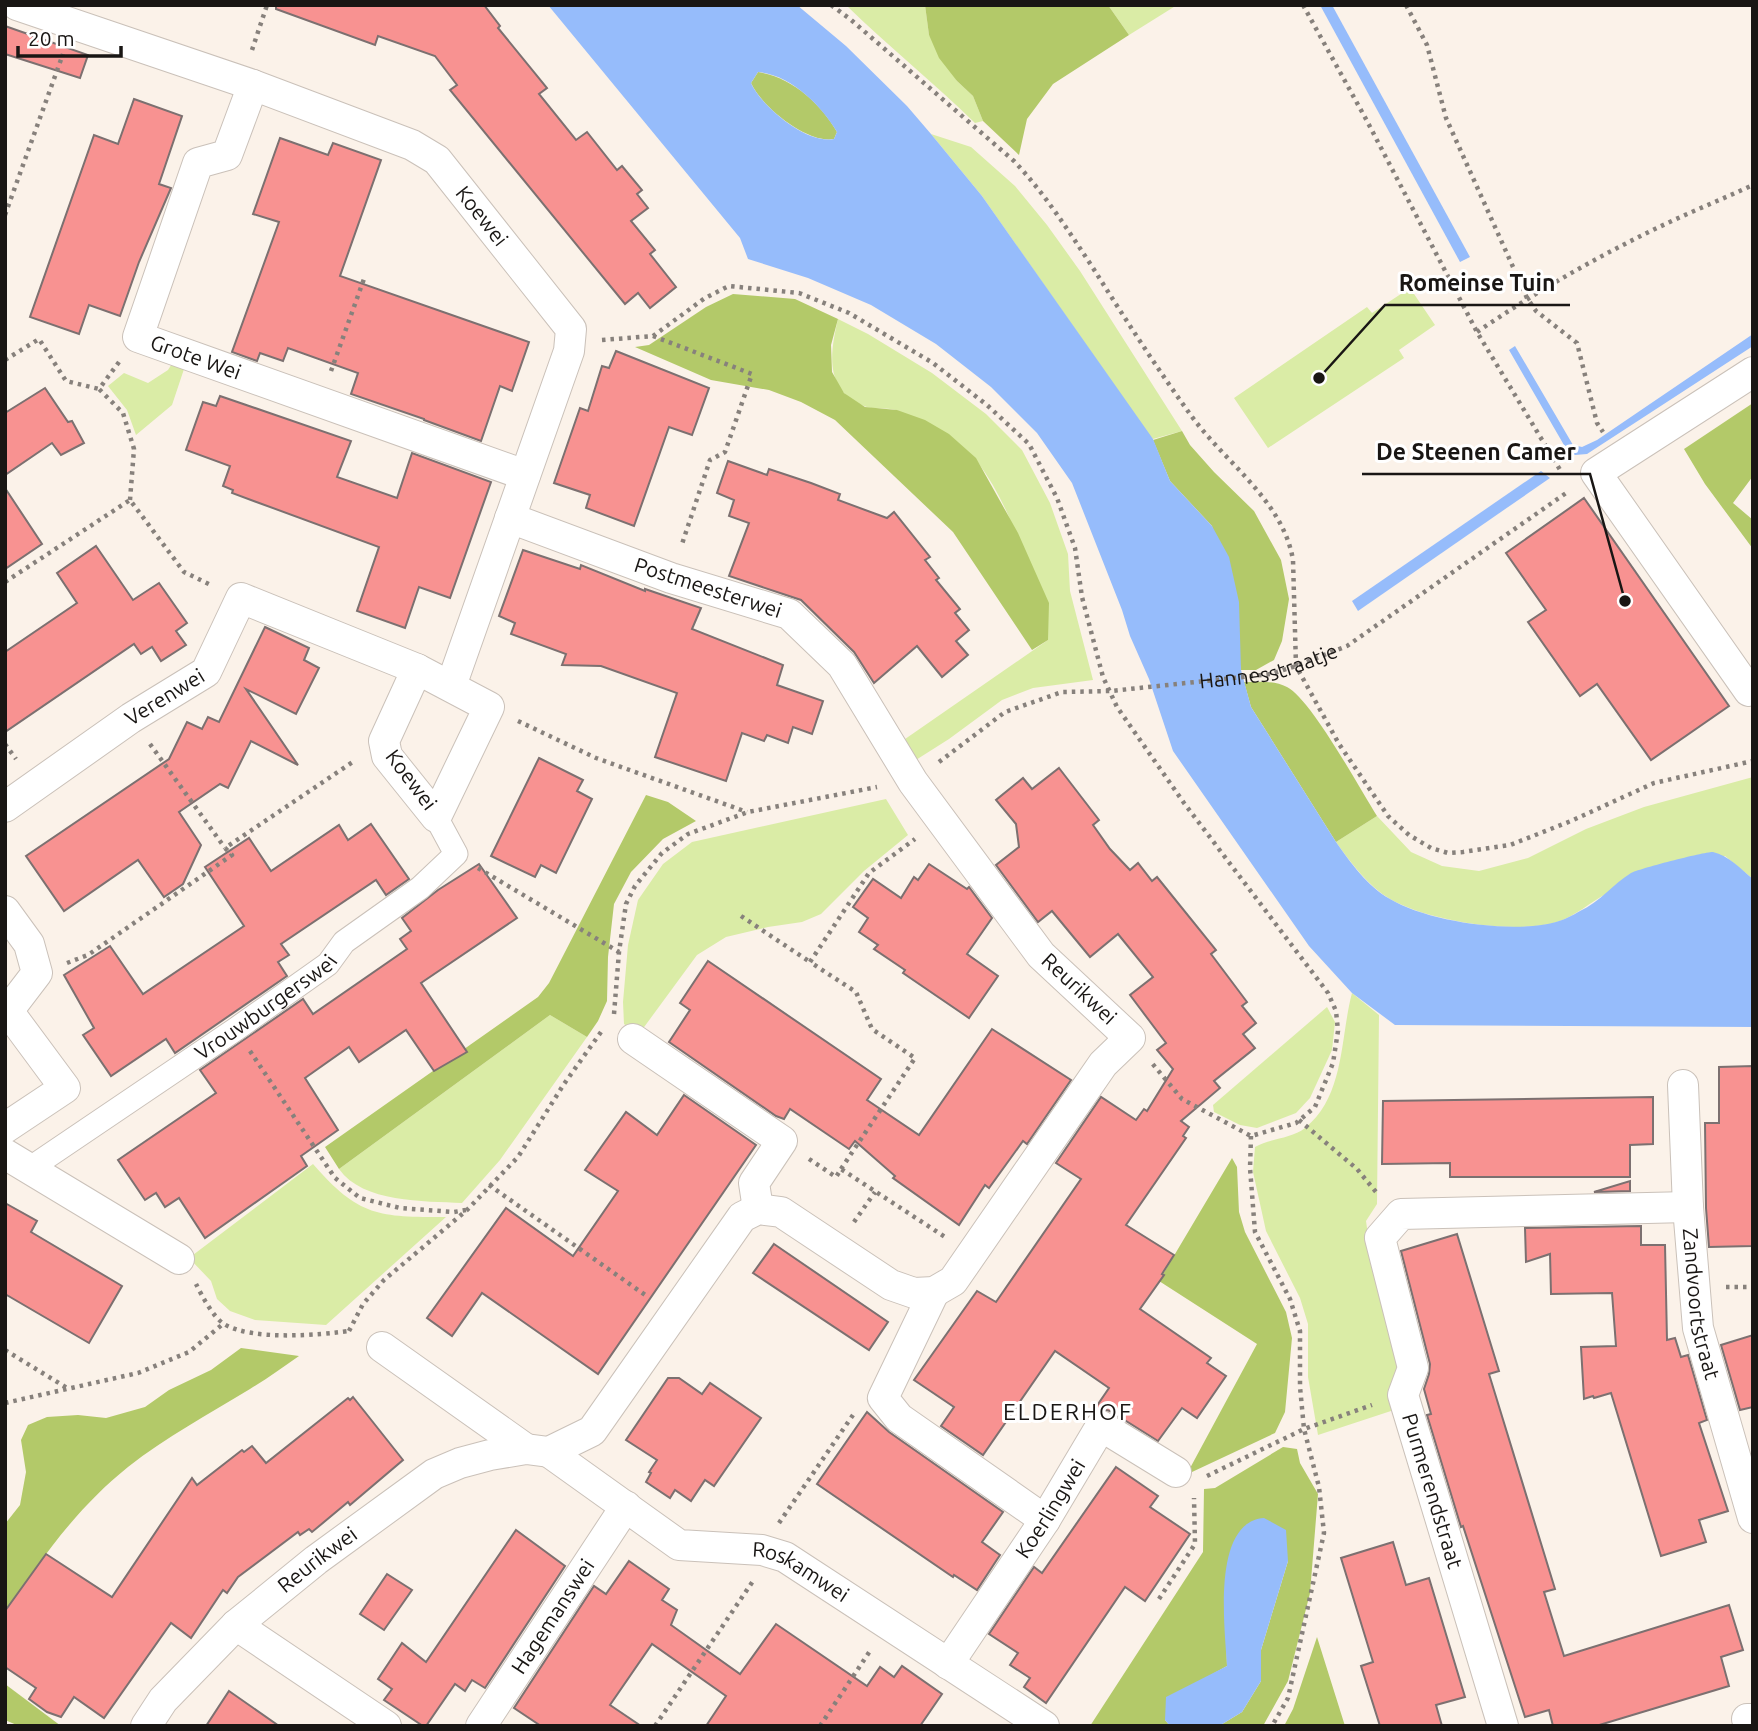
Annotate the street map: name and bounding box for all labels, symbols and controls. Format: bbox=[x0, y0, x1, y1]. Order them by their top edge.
scale bar bbox=[18, 14, 121, 58]
text: 20 m bbox=[28, 26, 75, 50]
street label: Koewei bbox=[451, 181, 513, 250]
callout: Romeinse Tuin bbox=[1385, 261, 1570, 305]
text: Romeinse Tuin bbox=[1399, 270, 1555, 295]
street label: Grote Wei bbox=[147, 329, 245, 384]
callout: De Steenen Camer bbox=[1362, 430, 1590, 474]
text: De Steenen Camer bbox=[1376, 439, 1577, 464]
street label: Postmeesterwei bbox=[632, 552, 785, 622]
street label: Hannesstraatje bbox=[1198, 638, 1341, 693]
street label: Verenwei bbox=[120, 663, 208, 730]
street label: Koewei bbox=[381, 744, 442, 814]
street label: Reurikwei bbox=[1037, 948, 1122, 1029]
street label: Vrouwburgerswei bbox=[190, 950, 342, 1064]
street label: Zandvoortstraat bbox=[1679, 1227, 1725, 1382]
district label: ELDERHOF bbox=[1003, 1399, 1133, 1424]
street label: Purmerendstraat bbox=[1398, 1410, 1468, 1571]
street label: Koerlingwei bbox=[1010, 1455, 1089, 1562]
street label: Reurikwei bbox=[273, 1521, 361, 1597]
street label: Roskamwei bbox=[752, 1536, 854, 1606]
street label: Hagemanswei bbox=[506, 1554, 599, 1678]

